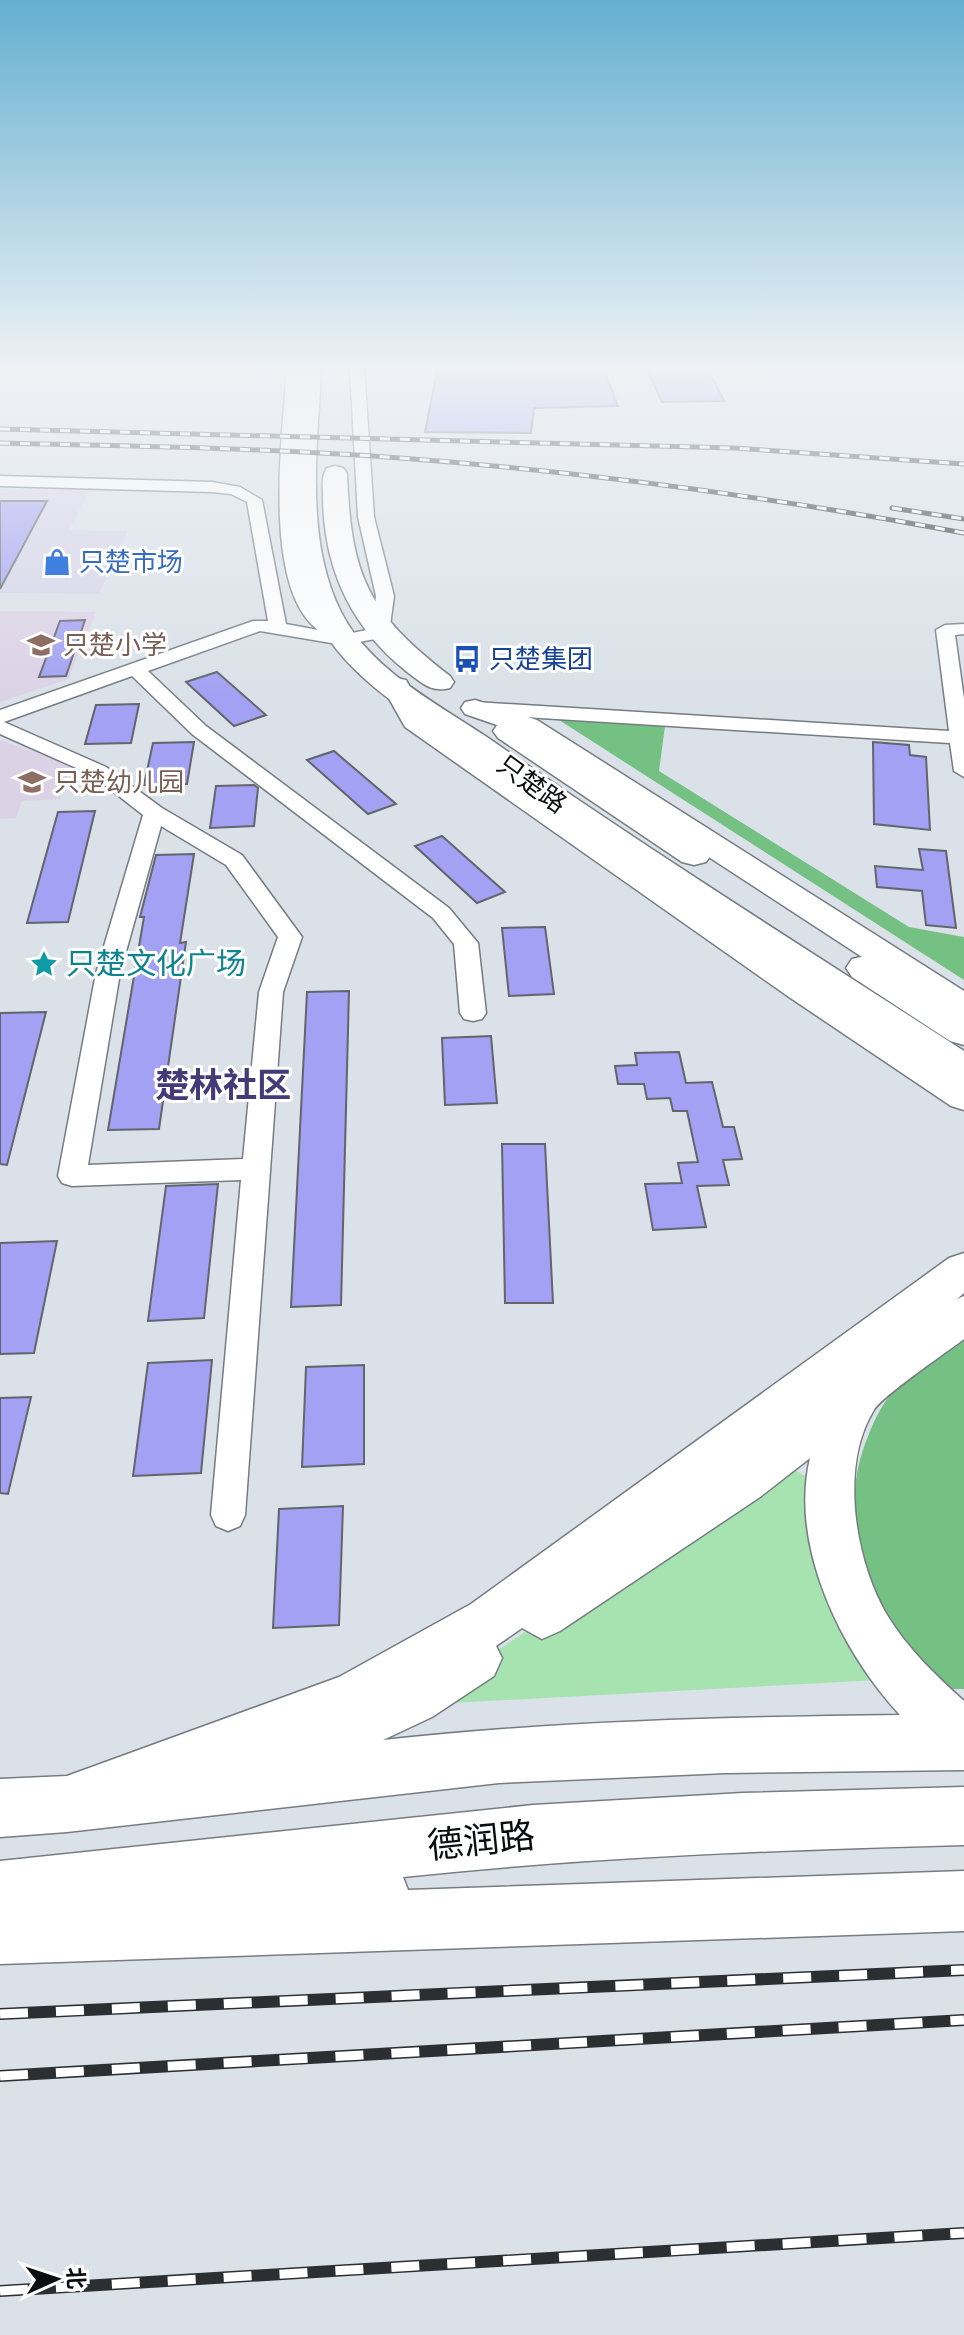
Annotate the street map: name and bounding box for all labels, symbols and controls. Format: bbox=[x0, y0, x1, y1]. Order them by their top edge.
place label: 只楚市场 bbox=[79, 545, 183, 578]
shop icon: 只楚市场 bbox=[42, 547, 72, 577]
place label: 只楚小学 bbox=[63, 628, 167, 661]
school or university icon: 只楚小学 bbox=[26, 630, 56, 660]
place label: 只楚集团 bbox=[489, 642, 593, 675]
bus stop icon: 只楚集团 bbox=[452, 644, 482, 674]
street label: 只楚路 bbox=[491, 747, 574, 820]
place label: 只楚幼儿园 bbox=[54, 765, 184, 798]
school or university icon: 只楚幼儿园 bbox=[17, 767, 47, 797]
place label: 只楚文化广场 bbox=[66, 943, 246, 982]
place icon: 只楚文化广场 bbox=[29, 949, 59, 979]
district label: 楚林社区 bbox=[155, 1062, 291, 1106]
street label: 德润路 bbox=[425, 1810, 537, 1869]
north arrow bbox=[16, 2239, 96, 2319]
text: 北 bbox=[61, 2266, 91, 2290]

